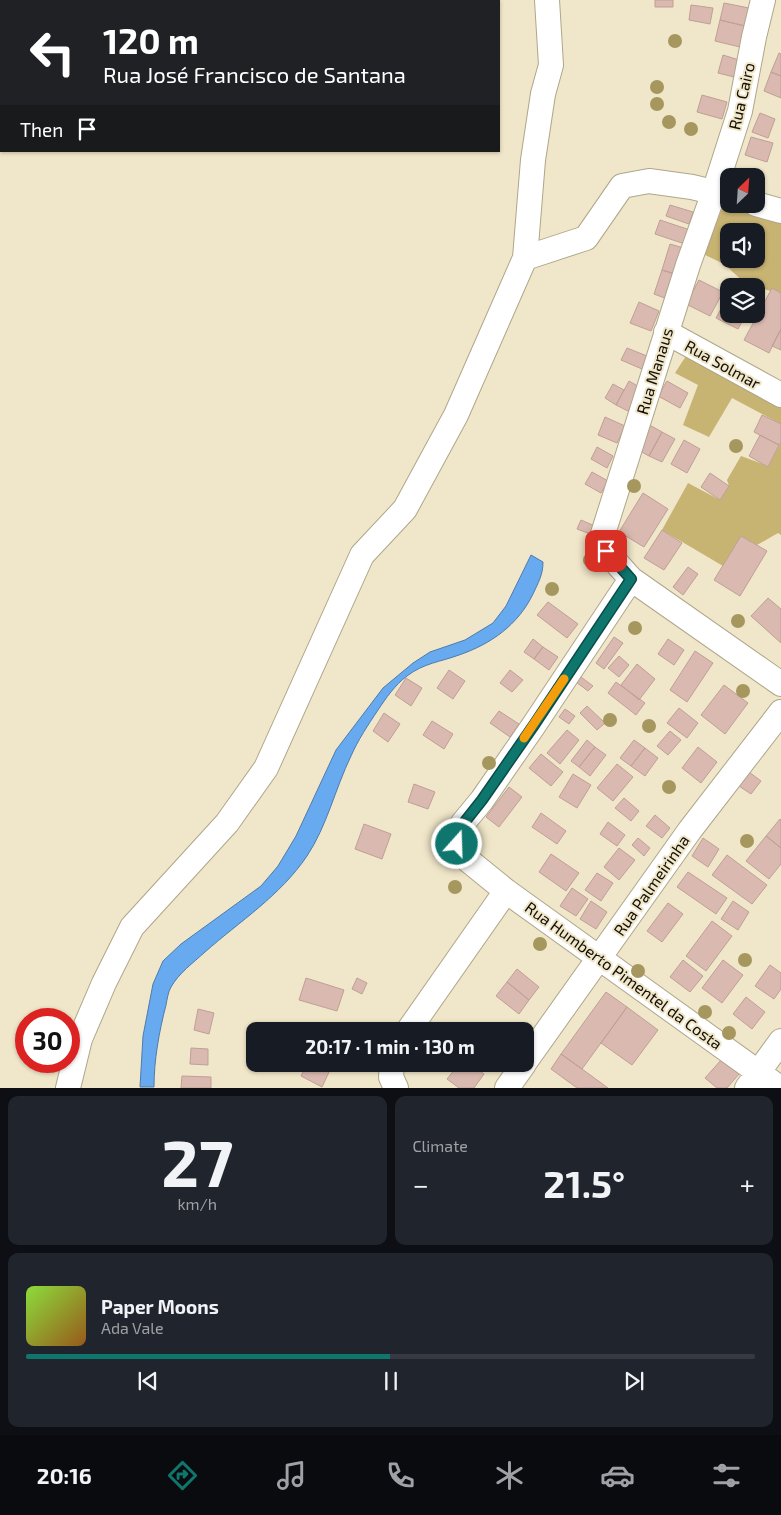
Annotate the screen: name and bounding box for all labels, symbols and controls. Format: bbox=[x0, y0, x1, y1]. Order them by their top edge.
text: 120 m bbox=[103, 19, 199, 61]
icon: left bbox=[20, 20, 85, 85]
street label: Rua Cairo bbox=[724, 60, 758, 132]
text: Rua José Francisco de Santana bbox=[103, 61, 406, 87]
icon: arrive bbox=[73, 115, 101, 143]
text: Then bbox=[20, 118, 63, 141]
north arrow bbox=[720, 168, 765, 212]
map controls bbox=[720, 168, 765, 323]
button: sound bbox=[720, 223, 765, 268]
button: layers bbox=[720, 278, 765, 323]
street label: Rua Manaus bbox=[632, 325, 676, 417]
street label: Rua Solmar bbox=[682, 335, 765, 393]
pin bbox=[585, 530, 627, 572]
icon: arrive bbox=[592, 537, 620, 565]
position arrow bbox=[430, 817, 482, 869]
street label: Rua Palmeirinha bbox=[609, 831, 693, 939]
street label: Rua Humberto Pimentel da Costa bbox=[522, 897, 726, 1053]
speed limit sign: 30 bbox=[15, 1008, 80, 1073]
text: 20:17 · 1 min · 130 m bbox=[305, 1035, 475, 1058]
text: 27 bbox=[161, 1122, 233, 1200]
text: Climate bbox=[413, 1136, 468, 1155]
text: 21.5° bbox=[543, 1160, 625, 1206]
text: − bbox=[413, 1167, 429, 1201]
text: + bbox=[740, 1167, 755, 1201]
text: km/h bbox=[177, 1194, 217, 1213]
text: Paper Moons bbox=[101, 1295, 219, 1318]
text: Ada Vale bbox=[101, 1318, 164, 1337]
icon: previous bbox=[134, 1367, 162, 1395]
icon: pause bbox=[377, 1367, 405, 1395]
icon: next bbox=[620, 1367, 648, 1395]
icon: directions bbox=[165, 1458, 200, 1493]
icon: music bbox=[274, 1458, 309, 1493]
icon: phone bbox=[383, 1458, 418, 1493]
icon: climate bbox=[492, 1458, 527, 1493]
icon: car bbox=[600, 1458, 635, 1493]
icon: filters bbox=[709, 1458, 744, 1493]
text: 20:16 bbox=[37, 1462, 92, 1488]

